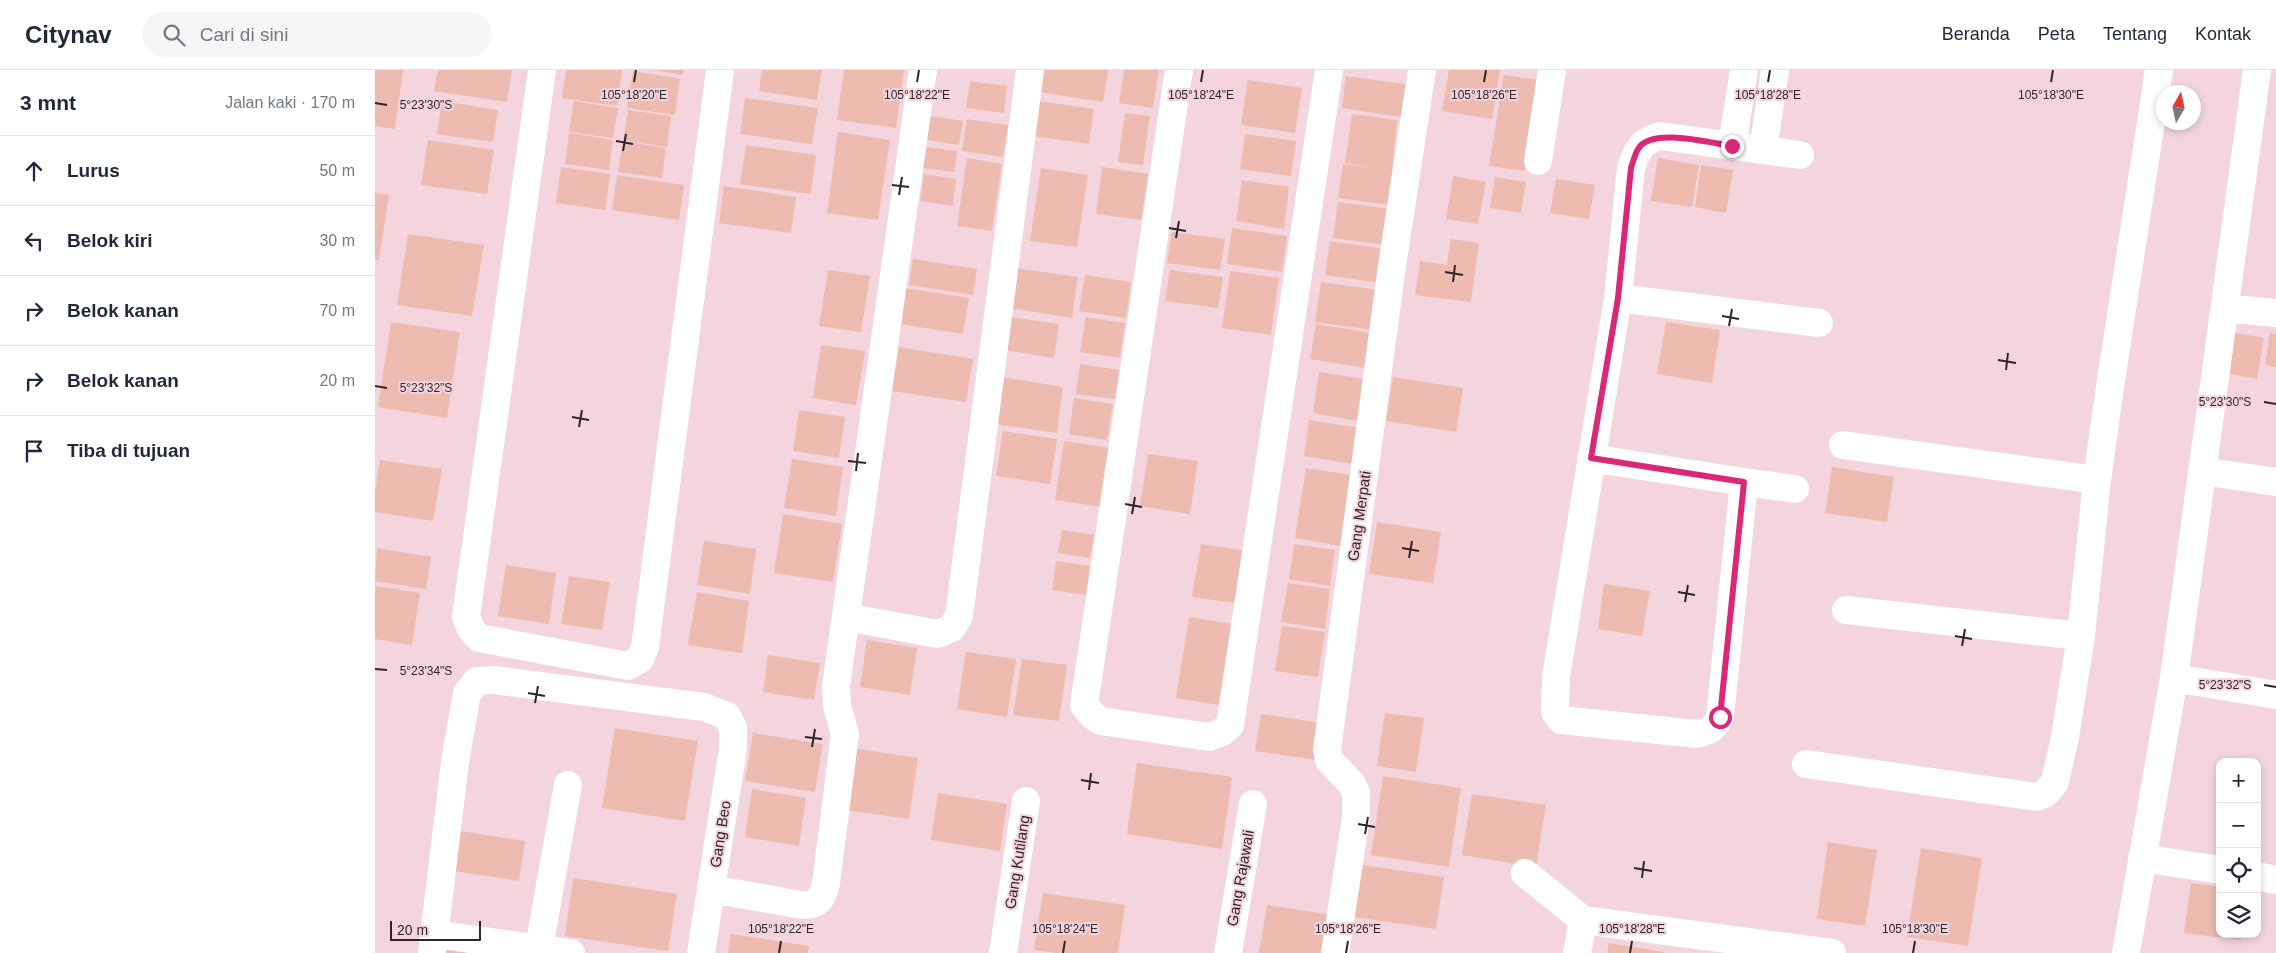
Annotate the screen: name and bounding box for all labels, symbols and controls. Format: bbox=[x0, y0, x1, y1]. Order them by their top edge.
search box bbox=[142, 12, 492, 57]
text: Citynav bbox=[25, 21, 112, 48]
icon: search bbox=[160, 21, 188, 49]
text: Cari di sini bbox=[200, 24, 288, 45]
text: Beranda bbox=[1942, 24, 2010, 44]
text: Peta bbox=[2038, 24, 2075, 44]
text: Tentang bbox=[2103, 24, 2167, 44]
text: Kontak bbox=[2195, 24, 2251, 44]
north arrow bbox=[2156, 85, 2201, 130]
text: 105°18'20"E bbox=[601, 88, 667, 102]
text: 105°18'22"E bbox=[884, 88, 950, 102]
text: 105°18'24"E bbox=[1168, 88, 1234, 102]
text: 105°18'26"E bbox=[1451, 88, 1517, 102]
text: 105°18'28"E bbox=[1735, 88, 1801, 102]
text: 105°18'30"E bbox=[2018, 88, 2084, 102]
text: 3 mnt bbox=[20, 91, 76, 114]
text: Jalan kaki · 170 m bbox=[225, 94, 355, 111]
text: 5°23'30"S bbox=[400, 98, 452, 112]
route end bbox=[1721, 135, 1744, 158]
icon: ahead bbox=[20, 157, 48, 185]
text: Lurus bbox=[67, 160, 120, 181]
text: 50 m bbox=[319, 162, 355, 179]
icon: left bbox=[20, 227, 48, 255]
text: Belok kiri bbox=[67, 230, 153, 251]
text: 30 m bbox=[319, 232, 355, 249]
icon: right bbox=[20, 297, 48, 325]
text: Belok kanan bbox=[67, 300, 179, 321]
text: 70 m bbox=[319, 302, 355, 319]
icon: right bbox=[20, 367, 48, 395]
text: Belok kanan bbox=[67, 370, 179, 391]
text: 20 m bbox=[319, 372, 355, 389]
text: 5°23'32"S bbox=[400, 381, 452, 395]
text: 5°23'30"S bbox=[2199, 395, 2251, 409]
icon: arrive bbox=[20, 437, 48, 465]
text: Tiba di tujuan bbox=[67, 440, 190, 461]
street label: Gang Merpati bbox=[1344, 470, 1374, 562]
text: 5°23'34"S bbox=[400, 664, 452, 678]
text: 5°23'32"S bbox=[2199, 678, 2251, 692]
route start bbox=[1709, 706, 1732, 729]
map controls bbox=[2216, 758, 2261, 938]
button: + bbox=[2216, 758, 2261, 803]
street label: Gang Beo bbox=[706, 799, 734, 869]
button: − bbox=[2216, 803, 2261, 848]
street label: Gang Kutilang bbox=[1001, 814, 1033, 910]
street label: Gang Rajawali bbox=[1223, 828, 1257, 928]
button: locate bbox=[2216, 848, 2261, 893]
button: layers bbox=[2216, 893, 2261, 938]
scale bar bbox=[390, 918, 481, 941]
text: 20 m bbox=[397, 922, 428, 938]
text: 105°18'22"E bbox=[748, 922, 814, 936]
text: 105°18'24"E bbox=[1032, 922, 1098, 936]
text: 105°18'26"E bbox=[1315, 922, 1381, 936]
text: 105°18'28"E bbox=[1599, 922, 1665, 936]
text: 105°18'30"E bbox=[1882, 922, 1948, 936]

